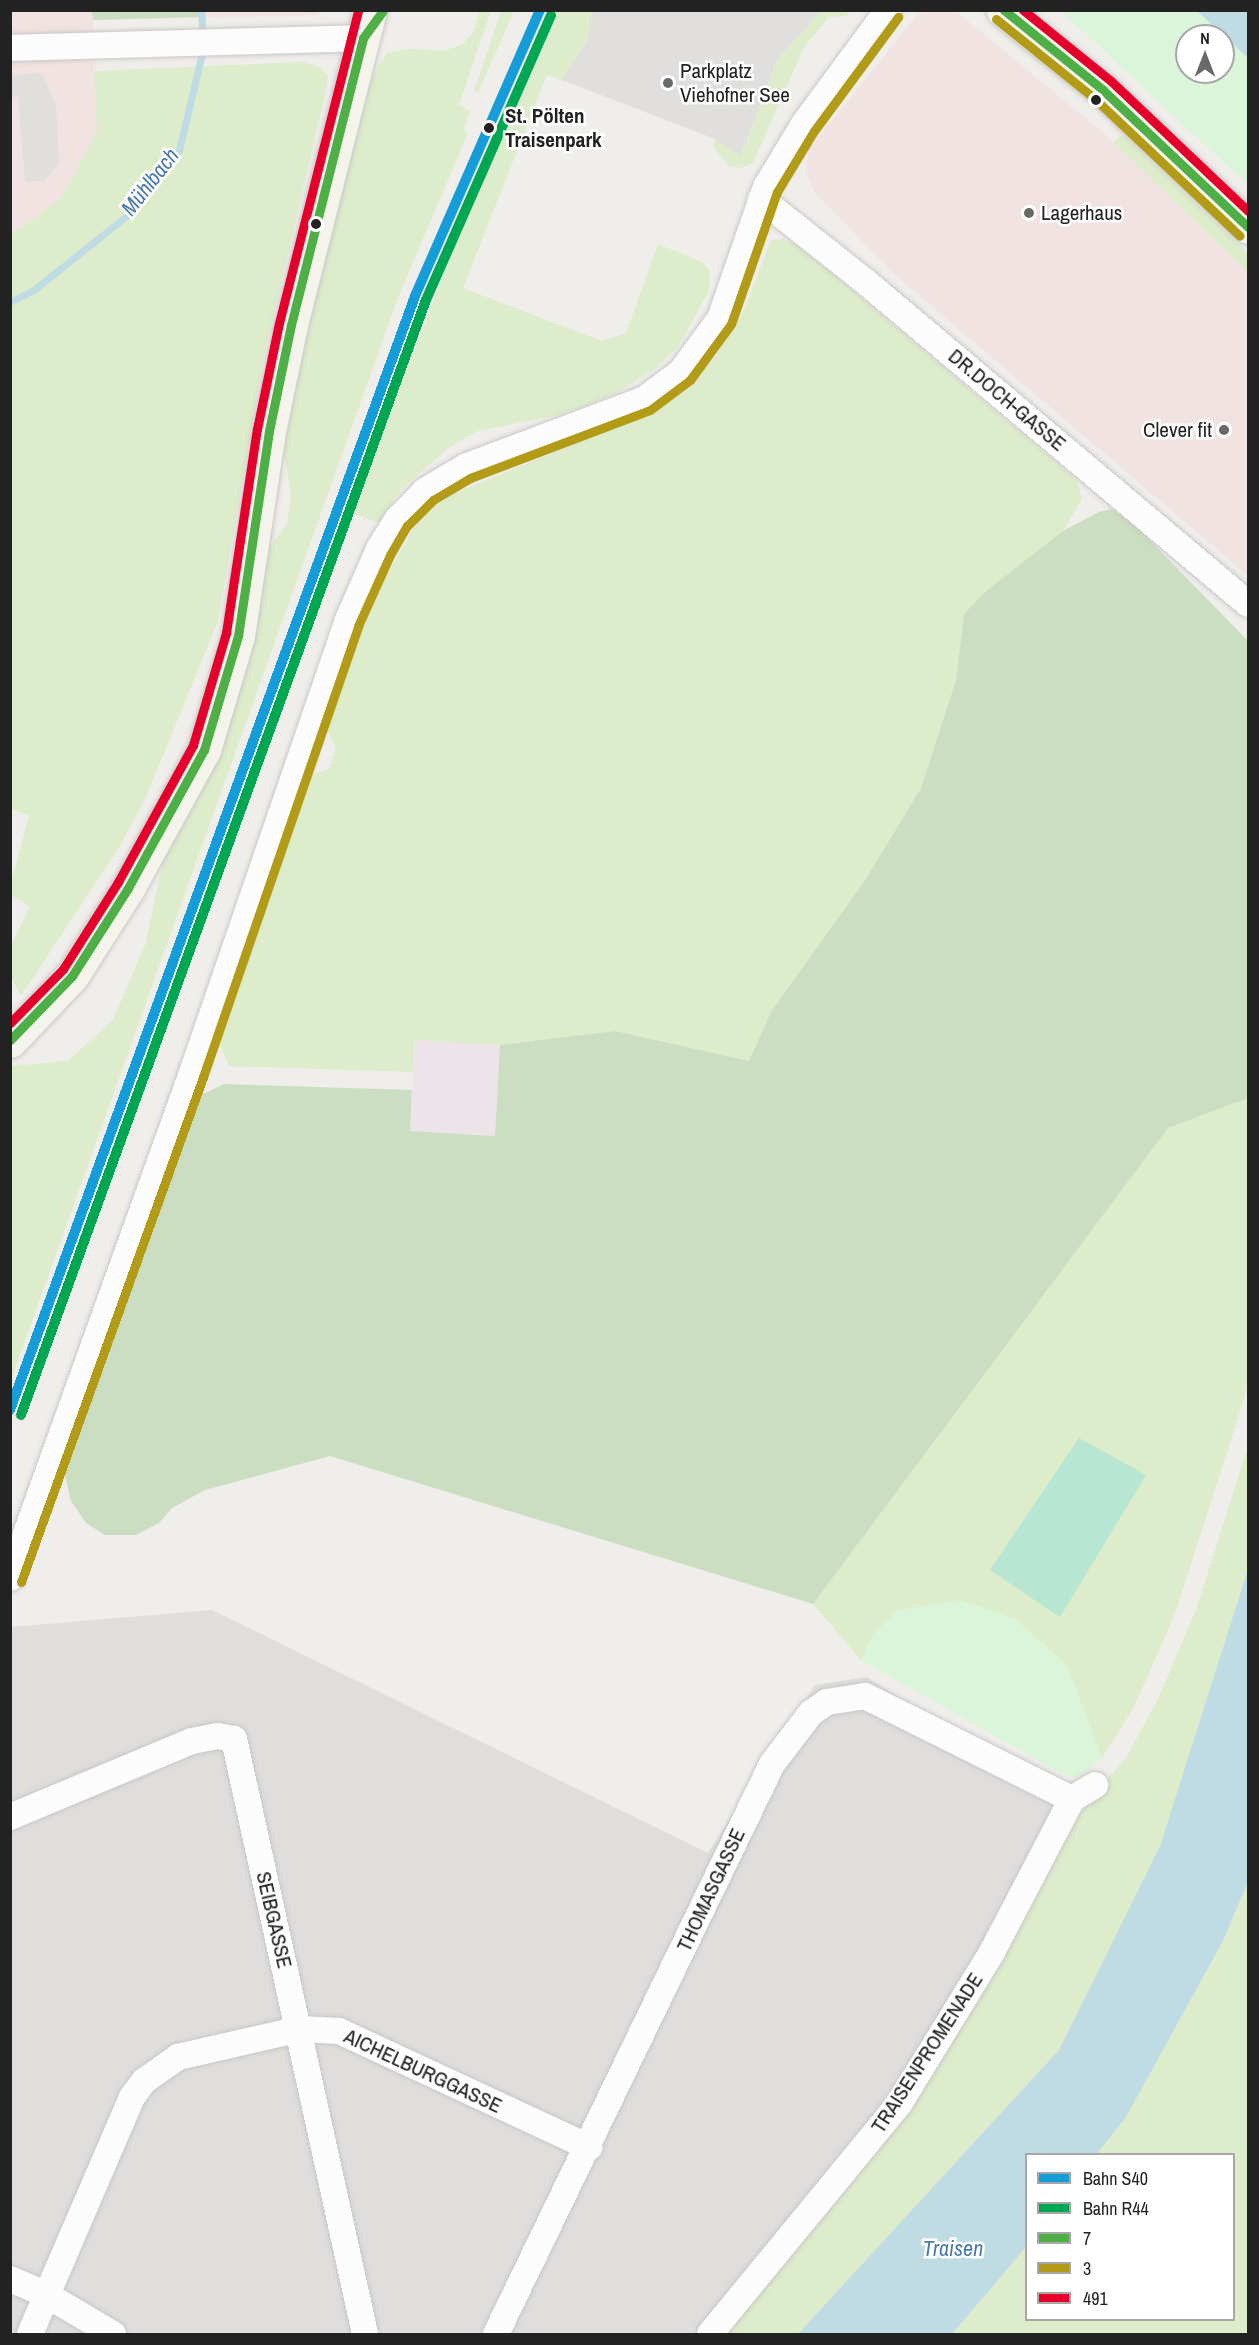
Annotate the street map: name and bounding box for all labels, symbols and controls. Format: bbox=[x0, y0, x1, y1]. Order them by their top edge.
north arrow bbox=[1175, 24, 1235, 84]
text: N bbox=[1200, 27, 1210, 49]
place label: Parkplatz Viehofner See bbox=[680, 58, 790, 108]
marker: Parkplatz Viehofner See bbox=[661, 76, 675, 90]
unlabelled marker bbox=[1090, 94, 1102, 106]
place label: St. Pölten Traisenpark bbox=[505, 103, 602, 153]
marker: St. Pölten Traisenpark bbox=[478, 117, 500, 139]
water label: Mühlbach bbox=[116, 143, 184, 221]
place label: Lagerhaus bbox=[1041, 200, 1122, 226]
marker: Lagerhaus bbox=[1022, 206, 1036, 220]
unlabelled marker bbox=[310, 218, 322, 230]
street label: DR.DOCH-GASSE bbox=[943, 344, 1071, 456]
place label: Clever fit bbox=[1143, 417, 1212, 443]
marker: Clever fit bbox=[1217, 423, 1231, 437]
street label: THOMASGASSE bbox=[671, 1824, 751, 1956]
street label: SEIBGASSE bbox=[251, 1869, 297, 1971]
street label: TRAISENPROMENADE bbox=[866, 1968, 988, 2138]
street label: AICHELBURGGASSE bbox=[340, 2023, 506, 2119]
legend bbox=[1025, 2153, 1235, 2321]
text: Bahn S40 bbox=[1083, 2166, 1148, 2191]
text: Bahn R44 bbox=[1083, 2196, 1149, 2221]
text: 7 bbox=[1083, 2226, 1091, 2251]
water label: Traisen bbox=[923, 2236, 983, 2262]
text: 3 bbox=[1083, 2256, 1091, 2281]
text: 491 bbox=[1083, 2286, 1108, 2311]

